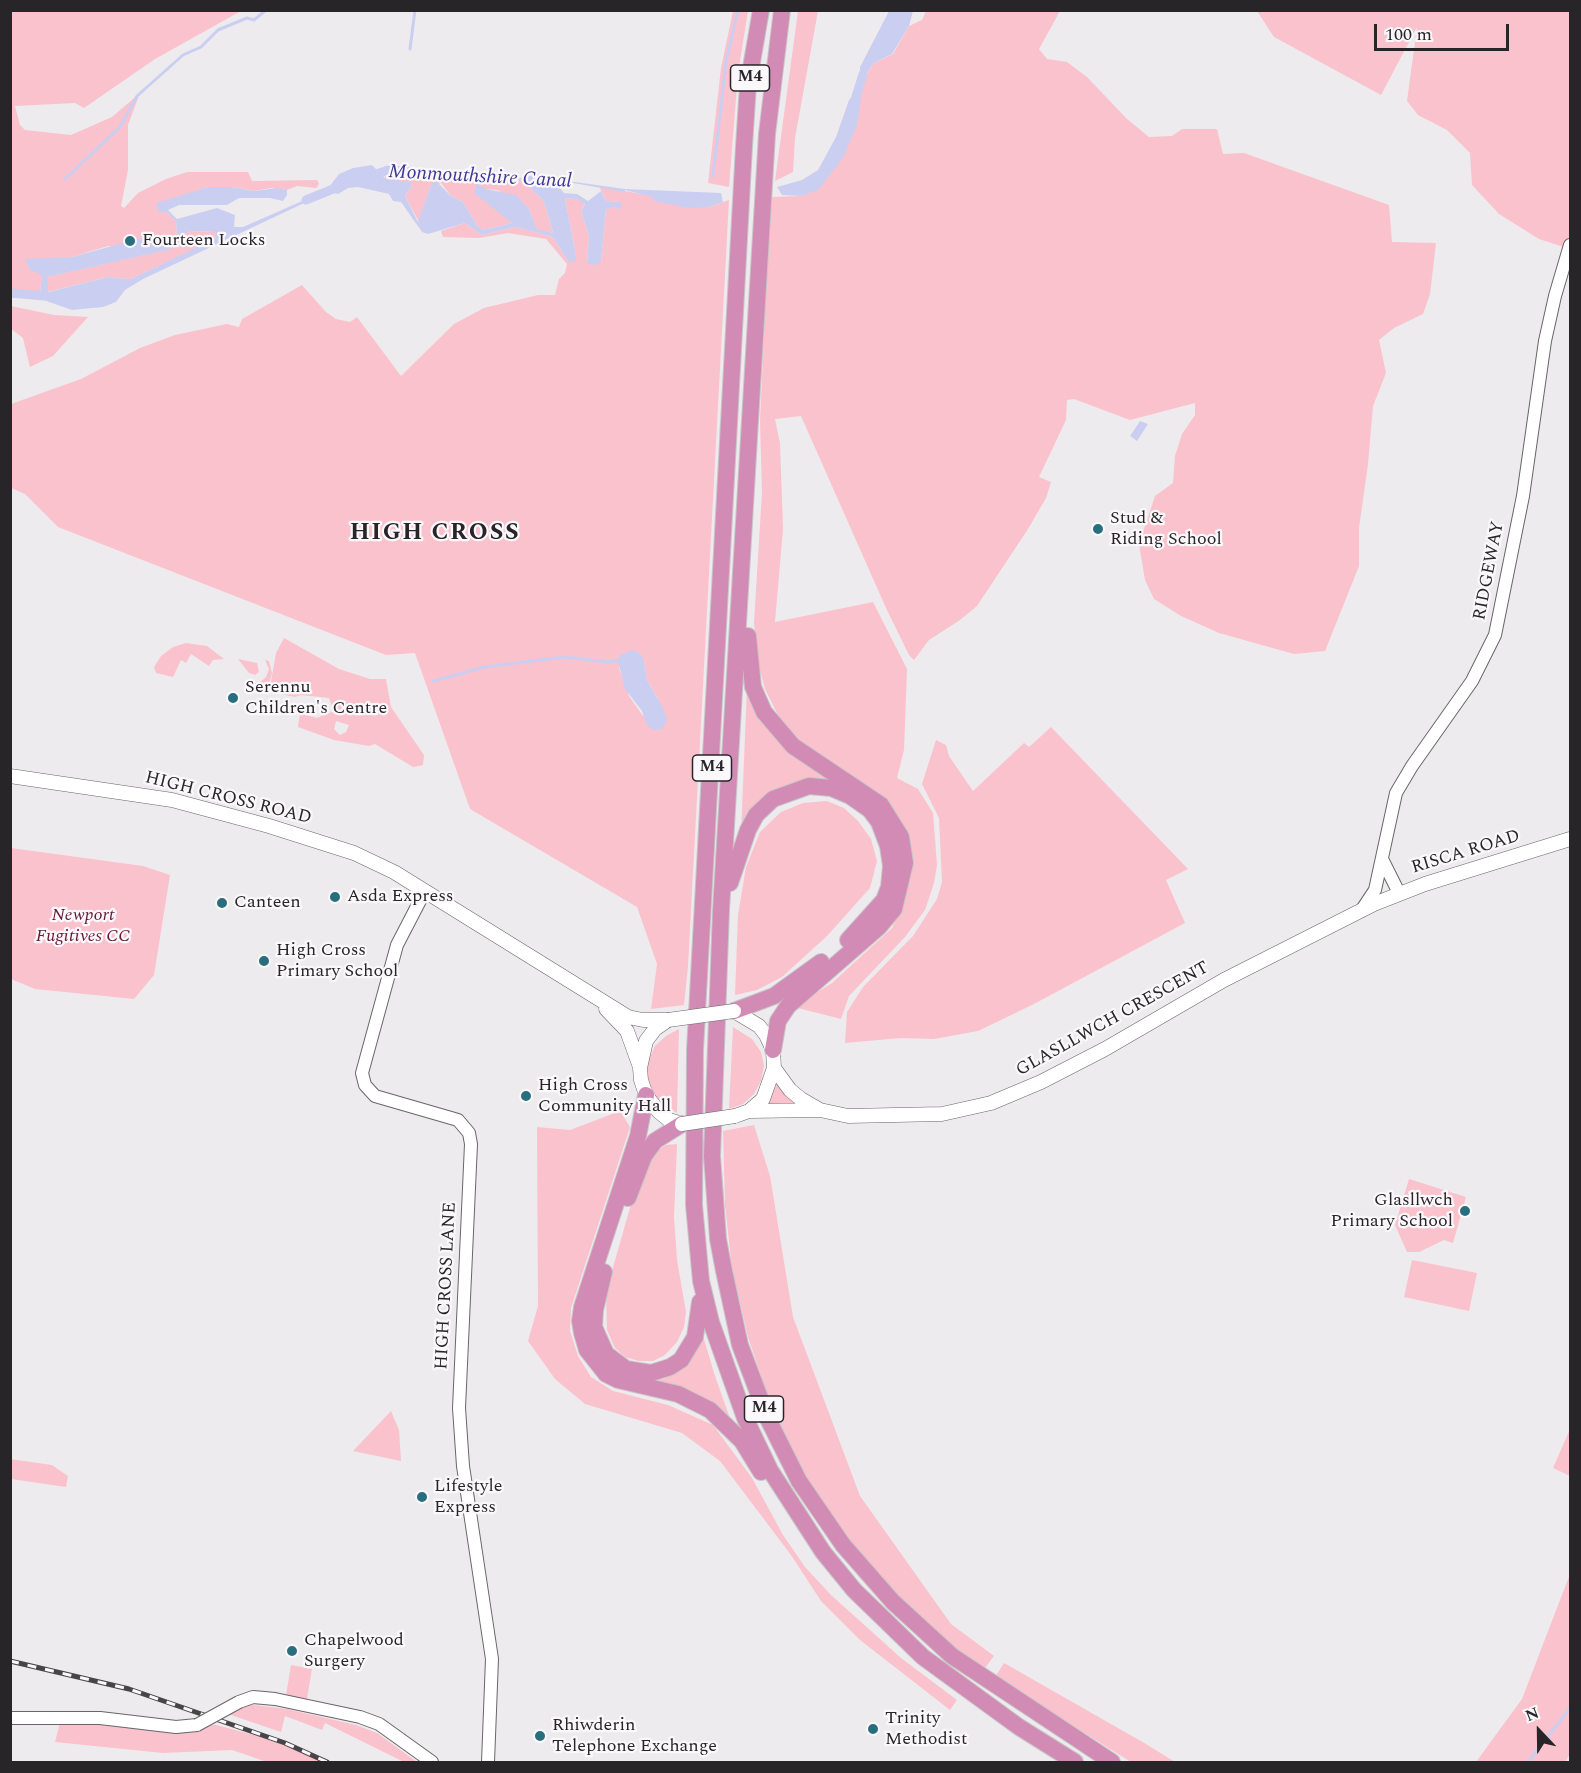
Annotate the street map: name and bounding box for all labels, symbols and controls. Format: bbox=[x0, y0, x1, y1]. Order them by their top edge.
scale bar bbox=[1377, 12, 1512, 50]
text: 100 m bbox=[1385, 21, 1432, 48]
road number: M4 bbox=[730, 65, 770, 91]
water label: Monmouthshire Canal bbox=[388, 161, 572, 195]
place label: Fourteen Locks bbox=[142, 230, 266, 252]
marker: Fourteen Locks bbox=[123, 234, 137, 248]
place label: Stud & Riding School bbox=[1110, 508, 1222, 550]
district label: HIGH CROSS bbox=[350, 520, 520, 548]
street label: RIDGEWAY bbox=[1470, 520, 1510, 622]
marker: Stud & Riding School bbox=[1091, 522, 1105, 536]
place label: Serennu Children's Centre bbox=[245, 677, 387, 720]
marker: Serennu Children's Centre bbox=[226, 691, 240, 705]
road number: M4 bbox=[692, 755, 732, 781]
street label: HIGH CROSS ROAD bbox=[142, 768, 314, 830]
street label: RISCA ROAD bbox=[1409, 826, 1523, 880]
place label: Asda Express bbox=[347, 886, 454, 908]
marker: Asda Express bbox=[328, 890, 342, 904]
place label: Canteen bbox=[234, 892, 301, 914]
marker: Canteen bbox=[215, 896, 229, 910]
park label: Newport Fugitives CC bbox=[36, 905, 130, 948]
place label: High Cross Primary School bbox=[276, 940, 398, 982]
marker: High Cross Primary School bbox=[257, 954, 271, 968]
street label: GLASLLWCH CRESCENT bbox=[1013, 958, 1213, 1082]
place label: High Cross Community Hall bbox=[538, 1075, 671, 1118]
marker: High Cross Community Hall bbox=[519, 1089, 533, 1103]
place label: Glasllwch Primary School bbox=[1331, 1190, 1453, 1232]
street label: HIGH CROSS LANE bbox=[432, 1202, 462, 1370]
marker: Glasllwch Primary School bbox=[1458, 1204, 1472, 1218]
road number: M4 bbox=[744, 1396, 783, 1422]
place label: Lifestyle Express bbox=[434, 1476, 502, 1518]
marker: Lifestyle Express bbox=[415, 1490, 429, 1504]
place label: Chapelwood Surgery bbox=[304, 1630, 404, 1672]
marker: Chapelwood Surgery bbox=[285, 1644, 299, 1658]
north arrow bbox=[1509, 1701, 1569, 1761]
text: N bbox=[1522, 1701, 1543, 1728]
place label: Trinity Methodist bbox=[885, 1708, 967, 1750]
place label: Rhiwderin Telephone Exchange bbox=[552, 1715, 717, 1758]
marker: Trinity Methodist bbox=[866, 1722, 880, 1736]
marker: Rhiwderin Telephone Exchange bbox=[533, 1729, 547, 1743]

